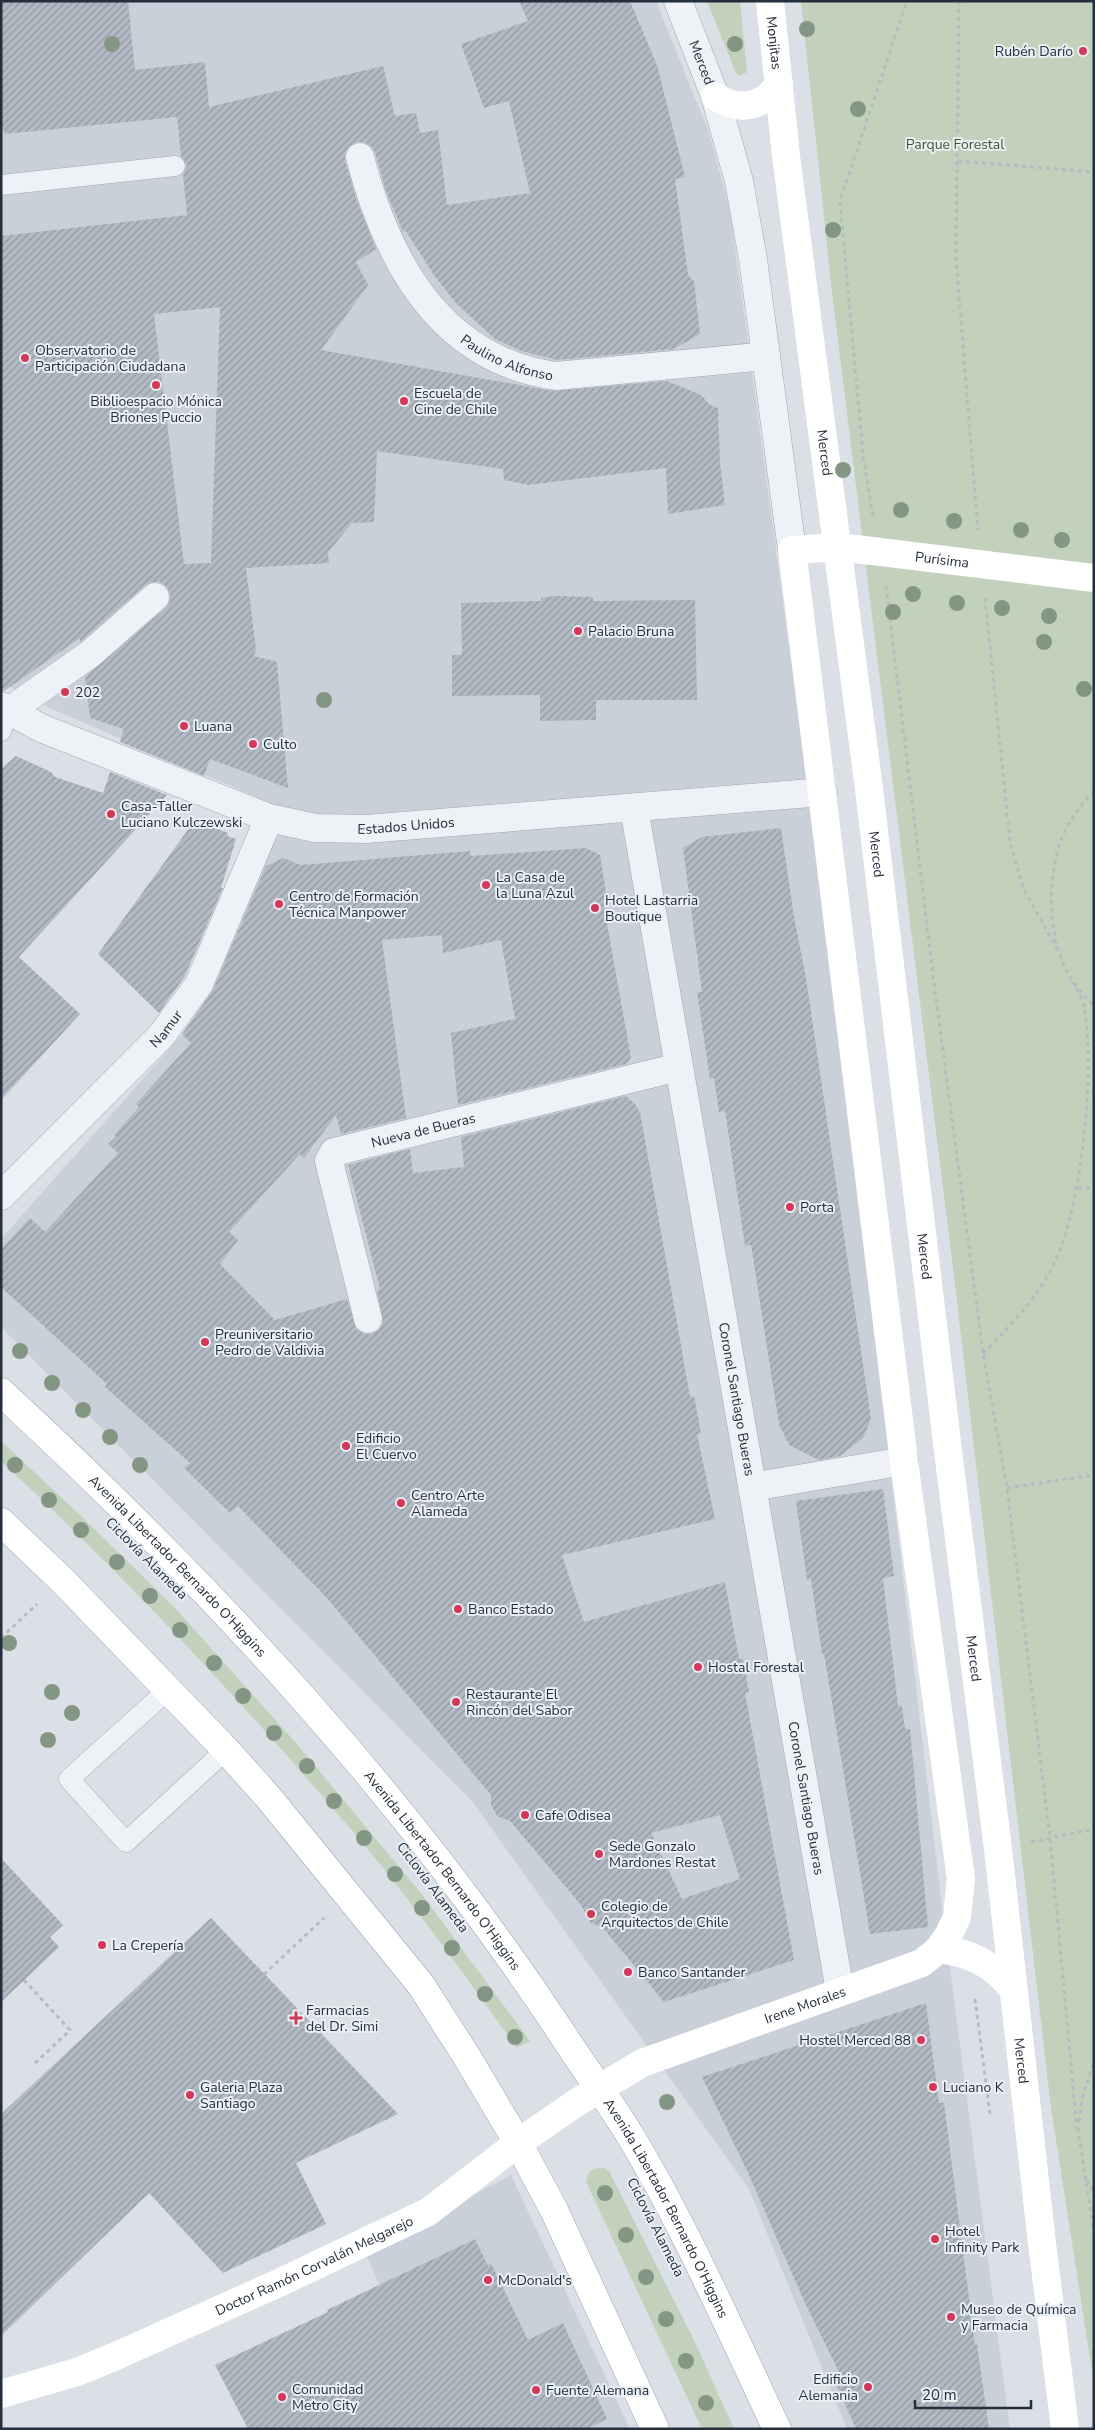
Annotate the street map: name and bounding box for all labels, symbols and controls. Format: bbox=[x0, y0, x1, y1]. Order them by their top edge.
street label: Monjitas bbox=[762, 15, 786, 71]
street label: Merced bbox=[684, 38, 719, 88]
place label: Rubén Darío bbox=[995, 42, 1073, 61]
marker: Rubén Darío bbox=[1077, 45, 1089, 57]
park label: Parque Forestal bbox=[906, 135, 1005, 154]
street label: Paulino Alfonso bbox=[456, 330, 555, 386]
place label: Observatorio de Participación Ciudadana bbox=[35, 341, 186, 376]
marker: Observatorio de Participación Ciudadana bbox=[19, 352, 31, 364]
marker: Biblioespacio Mónica Briones Puccio bbox=[150, 379, 162, 391]
place label: Escuela de Cine de Chile bbox=[414, 384, 497, 419]
place label: Biblioespacio Mónica Briones Puccio bbox=[90, 392, 222, 427]
marker: Escuela de Cine de Chile bbox=[398, 395, 410, 407]
street label: Merced bbox=[812, 428, 837, 477]
street label: Purísima bbox=[914, 547, 970, 573]
place label: Palacio Bruna bbox=[588, 622, 674, 641]
marker: Palacio Bruna bbox=[572, 625, 584, 637]
place label: 202 bbox=[75, 683, 100, 702]
marker: 202 bbox=[59, 686, 71, 698]
place label: Luana bbox=[194, 717, 232, 736]
marker: Luana bbox=[178, 720, 190, 732]
place label: Culto bbox=[263, 735, 297, 754]
marker: Culto bbox=[247, 738, 259, 750]
place label: Casa-Taller Luciano Kulczewski bbox=[121, 797, 242, 832]
marker: Casa-Taller Luciano Kulczewski bbox=[105, 808, 117, 820]
street label: Estados Unidos bbox=[357, 813, 456, 839]
street label: Merced bbox=[864, 830, 888, 878]
place label: La Casa de la Luna Azul bbox=[496, 868, 575, 903]
marker: La Casa de la Luna Azul bbox=[480, 879, 492, 891]
place label: Centro de Formación Técnica Manpower bbox=[289, 887, 419, 922]
place label: Hotel Lastarria Boutique bbox=[605, 891, 698, 926]
marker: Centro de Formación Técnica Manpower bbox=[273, 898, 285, 910]
marker: Hotel Lastarria Boutique bbox=[589, 902, 601, 914]
street label: Namur bbox=[146, 1007, 187, 1052]
street label: Nueva de Bueras bbox=[369, 1108, 478, 1152]
place label: Porta bbox=[800, 1198, 834, 1217]
marker: Porta bbox=[784, 1201, 796, 1213]
street label: Merced bbox=[912, 1232, 936, 1281]
street label: Coronel Santiago Bueras bbox=[714, 1321, 759, 1478]
place label: Preuniversitario Pedro de Valdivia bbox=[215, 1325, 324, 1360]
marker: Preuniversitario Pedro de Valdivia bbox=[199, 1336, 211, 1348]
place label: Edificio El Cuervo bbox=[356, 1429, 417, 1464]
marker: Edificio El Cuervo bbox=[340, 1440, 352, 1452]
street label: Avenida Libertador Bernardo O'Higgins bbox=[84, 1471, 271, 1662]
place label: Centro Arte Alameda bbox=[411, 1486, 484, 1521]
marker: Centro Arte Alameda bbox=[395, 1497, 407, 1509]
street label: Ciclovía Alameda bbox=[101, 1513, 192, 1604]
place label: Banco Estado bbox=[468, 1600, 554, 1619]
marker: Banco Estado bbox=[452, 1603, 464, 1615]
street label: Merced bbox=[961, 1634, 986, 1683]
place label: Hostal Forestal bbox=[708, 1658, 805, 1677]
marker: Hostal Forestal bbox=[692, 1661, 704, 1673]
place label: Restaurante El Rincón del Sabor bbox=[466, 1685, 573, 1720]
marker: Restaurante El Rincón del Sabor bbox=[450, 1696, 462, 1708]
street label: Coronel Santiago Bueras bbox=[783, 1720, 829, 1877]
street label: Avenida Libertador Bernardo O'Higgins bbox=[359, 1767, 525, 1975]
place label: Cafe Odisea bbox=[535, 1806, 611, 1825]
marker: Cafe Odisea bbox=[519, 1809, 531, 1821]
place label: Sede Gonzalo Mardones Restat bbox=[609, 1837, 716, 1872]
street label: Ciclovía Alameda bbox=[392, 1838, 473, 1937]
marker: Sede Gonzalo Mardones Restat bbox=[593, 1848, 605, 1860]
place label: Colegio de Arquitectos de Chile bbox=[601, 1897, 728, 1932]
marker: Colegio de Arquitectos de Chile bbox=[585, 1908, 597, 1920]
place label: La Crepería bbox=[112, 1936, 184, 1955]
marker: La Crepería bbox=[96, 1939, 108, 1951]
place label: Banco Santander bbox=[638, 1963, 745, 1982]
marker: Banco Santander bbox=[622, 1966, 634, 1978]
street label: Irene Morales bbox=[762, 1982, 849, 2029]
place label: Farmacias del Dr. Simi bbox=[306, 2001, 378, 2036]
marker: Farmacias del Dr. Simi bbox=[290, 2012, 302, 2024]
place label: Hostel Merced 88 bbox=[799, 2031, 911, 2050]
marker: Hostel Merced 88 bbox=[915, 2034, 927, 2046]
street label: Merced bbox=[1009, 2037, 1033, 2085]
place label: Galeria Plaza Santiago bbox=[200, 2078, 283, 2113]
place label: Luciano K bbox=[943, 2078, 1004, 2097]
marker: Luciano K bbox=[927, 2081, 939, 2093]
marker: Galeria Plaza Santiago bbox=[184, 2089, 196, 2101]
street label: Avenida Libertador Bernardo O'Higgins bbox=[599, 2095, 733, 2322]
street label: Ciclovía Alameda bbox=[622, 2174, 689, 2280]
street label: Doctor Ramón Corvalán Melgarejo bbox=[212, 2211, 417, 2320]
place label: Hotel Infinity Park bbox=[945, 2222, 1020, 2257]
marker: Hotel Infinity Park bbox=[929, 2233, 941, 2245]
place label: McDonald's bbox=[498, 2271, 572, 2290]
marker: McDonald's bbox=[482, 2274, 494, 2286]
place label: Museo de Química y Farmacia bbox=[961, 2300, 1077, 2335]
marker: Museo de Química y Farmacia bbox=[945, 2311, 957, 2323]
place label: Edificio Alemania bbox=[798, 2370, 858, 2405]
scale bar bbox=[915, 2378, 1031, 2410]
place label: Comunidad Metro City bbox=[292, 2380, 364, 2415]
place label: Fuente Alemana bbox=[546, 2381, 649, 2400]
marker: Edificio Alemania bbox=[862, 2381, 874, 2393]
marker: Fuente Alemana bbox=[530, 2384, 542, 2396]
text: 20 m bbox=[922, 2385, 957, 2405]
marker: Comunidad Metro City bbox=[276, 2391, 288, 2403]

